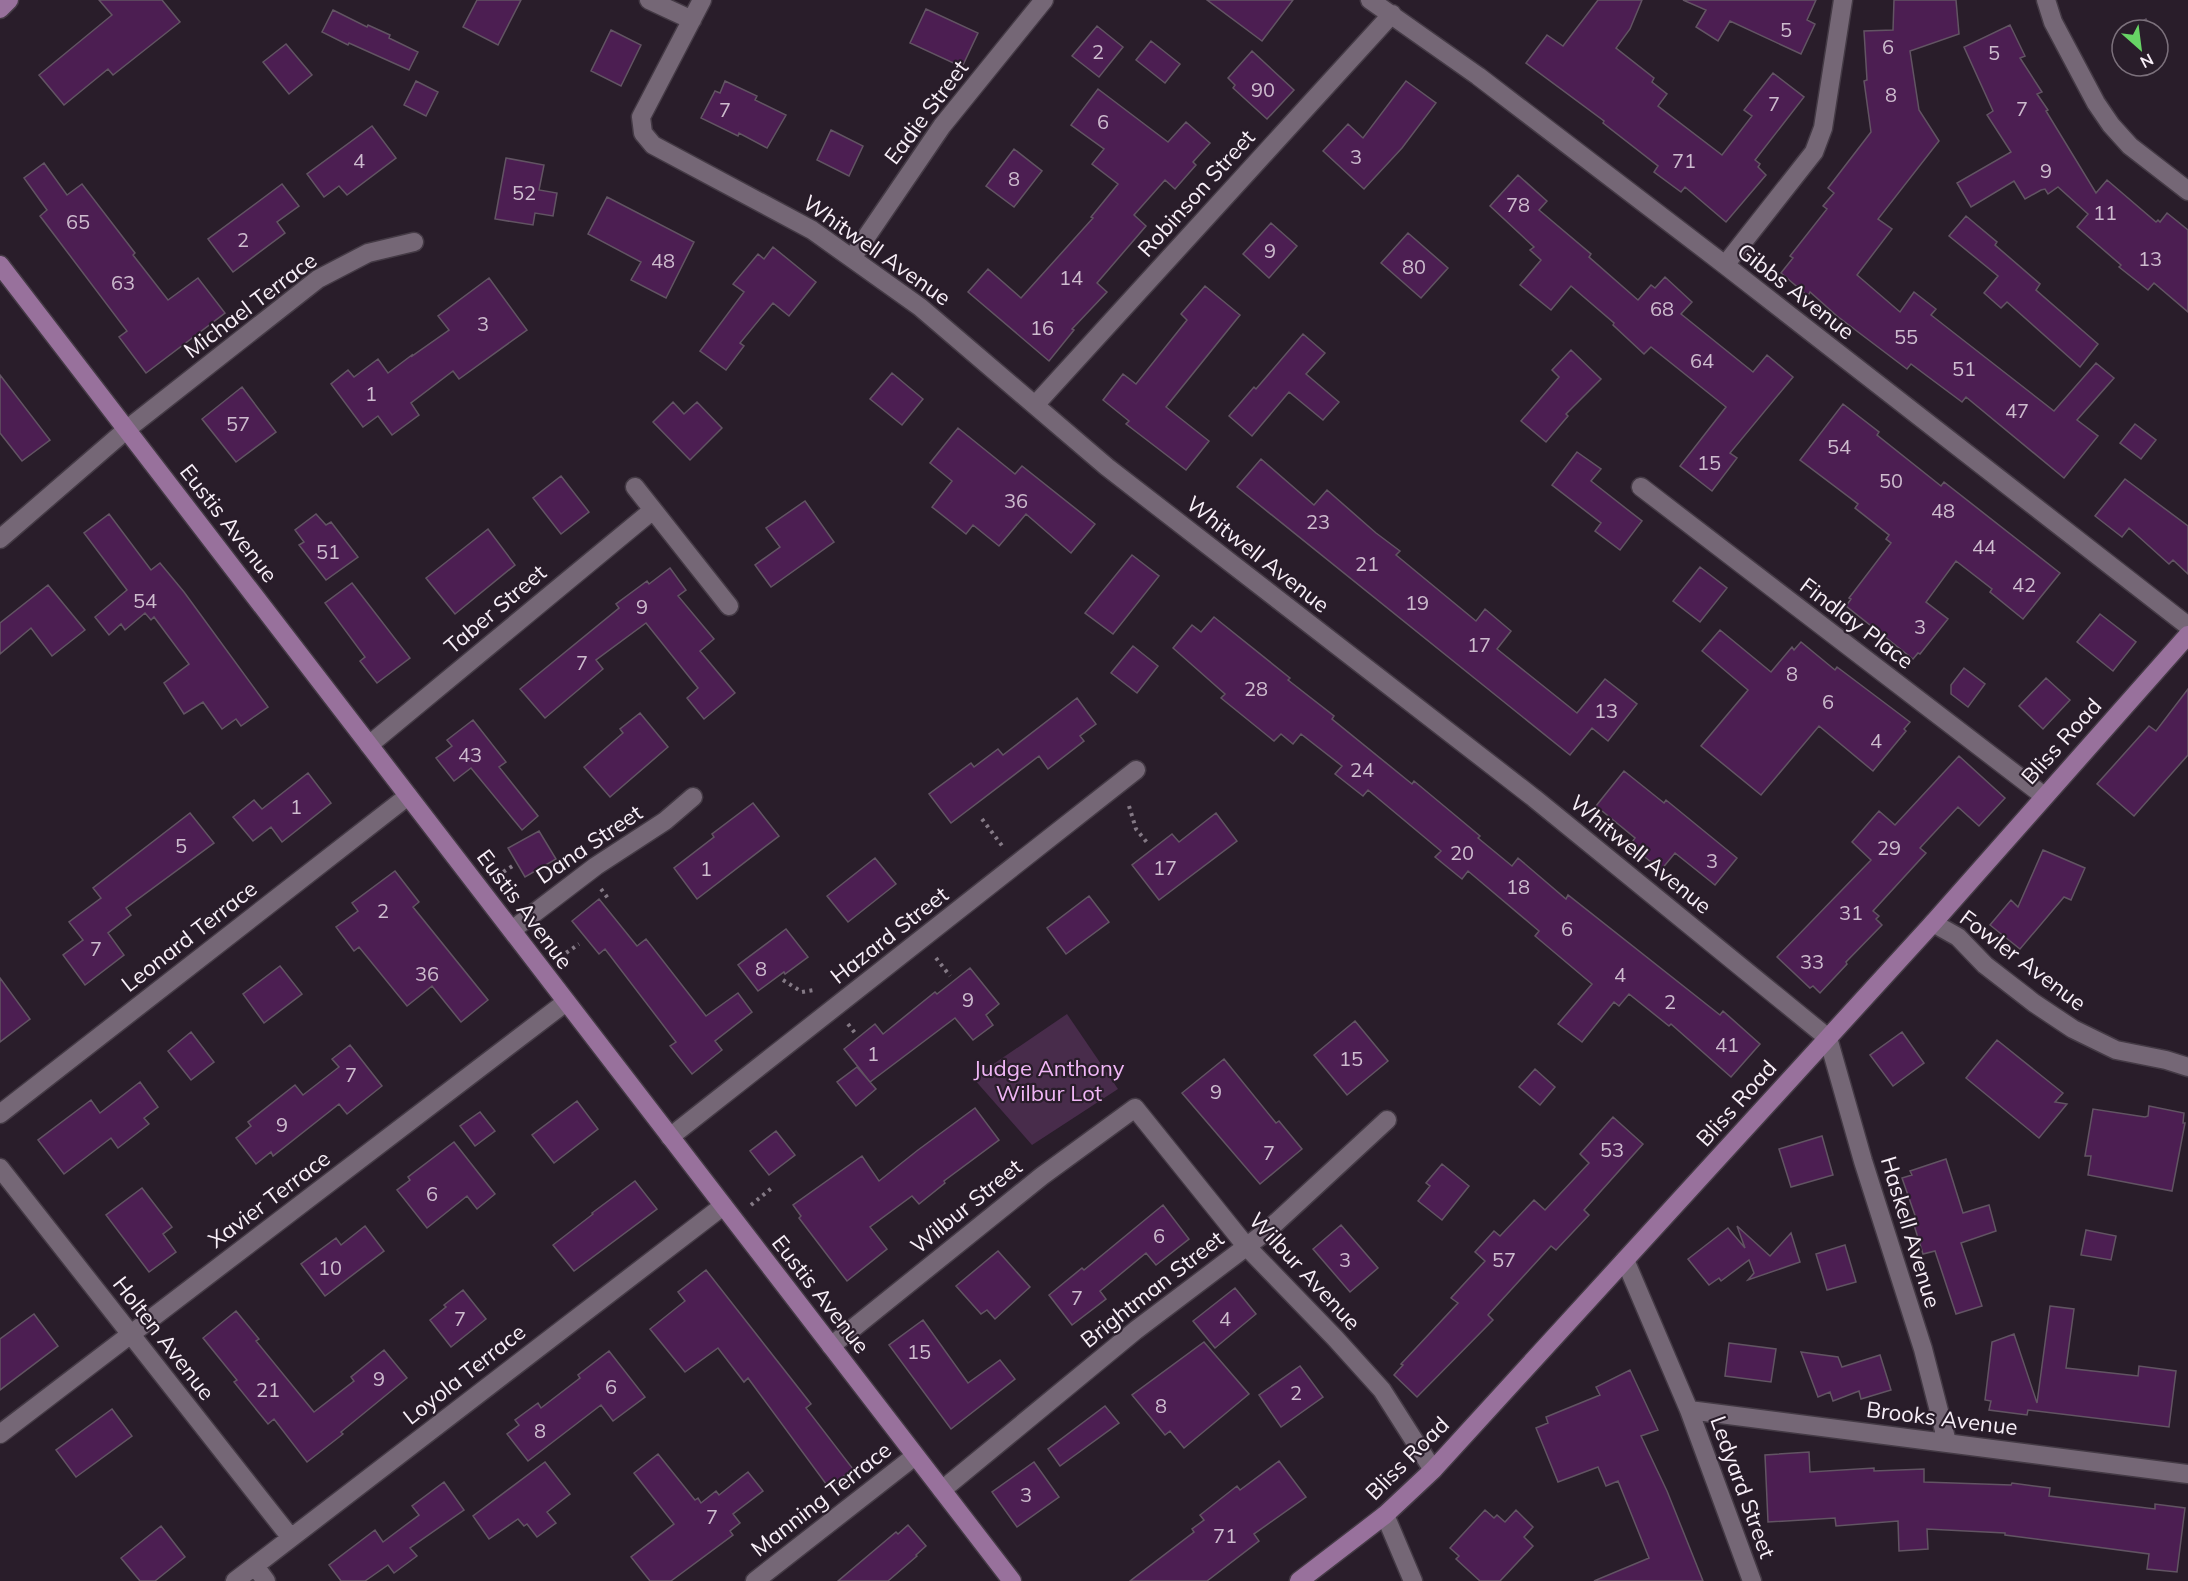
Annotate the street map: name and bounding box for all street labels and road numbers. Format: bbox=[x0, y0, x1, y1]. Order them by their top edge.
street label: Eadie Street bbox=[878, 54, 974, 170]
street label: Robinson Street bbox=[1131, 123, 1261, 262]
street label: Whitwell Avenue bbox=[798, 189, 956, 311]
street label: Gibbs Avenue bbox=[1732, 237, 1860, 345]
street label: Michael Terrace bbox=[178, 246, 322, 364]
street label: Eustis Avenue bbox=[174, 458, 284, 588]
street label: Whitwell Avenue bbox=[1181, 489, 1335, 619]
street label: Taber Street bbox=[438, 558, 552, 660]
street label: Findlay Place bbox=[1795, 571, 1919, 675]
street label: Bliss Road bbox=[2015, 692, 2107, 790]
street label: Whitwell Avenue bbox=[1564, 788, 1718, 920]
street label: Dana Street bbox=[530, 798, 648, 890]
street label: Eustis Avenue bbox=[471, 844, 579, 974]
street label: Leonard Terrace bbox=[116, 874, 262, 998]
street label: Hazard Street bbox=[824, 880, 954, 990]
street label: Fowler Avenue bbox=[1954, 903, 2092, 1017]
street label: Bliss Road bbox=[1690, 1054, 1782, 1152]
street label: Xavier Terrace bbox=[203, 1144, 335, 1254]
street label: Wilbur Street bbox=[905, 1152, 1028, 1259]
street label: Haskell Avenue bbox=[1875, 1153, 1947, 1311]
street label: Wilbur Avenue bbox=[1243, 1206, 1367, 1336]
street label: Brightman Street bbox=[1075, 1224, 1229, 1354]
street label: Eustis Avenue bbox=[766, 1229, 876, 1359]
street label: Holten Avenue bbox=[107, 1270, 221, 1406]
street label: Loyola Terrace bbox=[397, 1317, 531, 1431]
street label: Brooks Avenue bbox=[1865, 1395, 2019, 1441]
street label: Bliss Road bbox=[1359, 1410, 1455, 1506]
street label: Ledyard Street bbox=[1704, 1412, 1782, 1562]
street label: Manning Terrace bbox=[745, 1436, 897, 1562]

